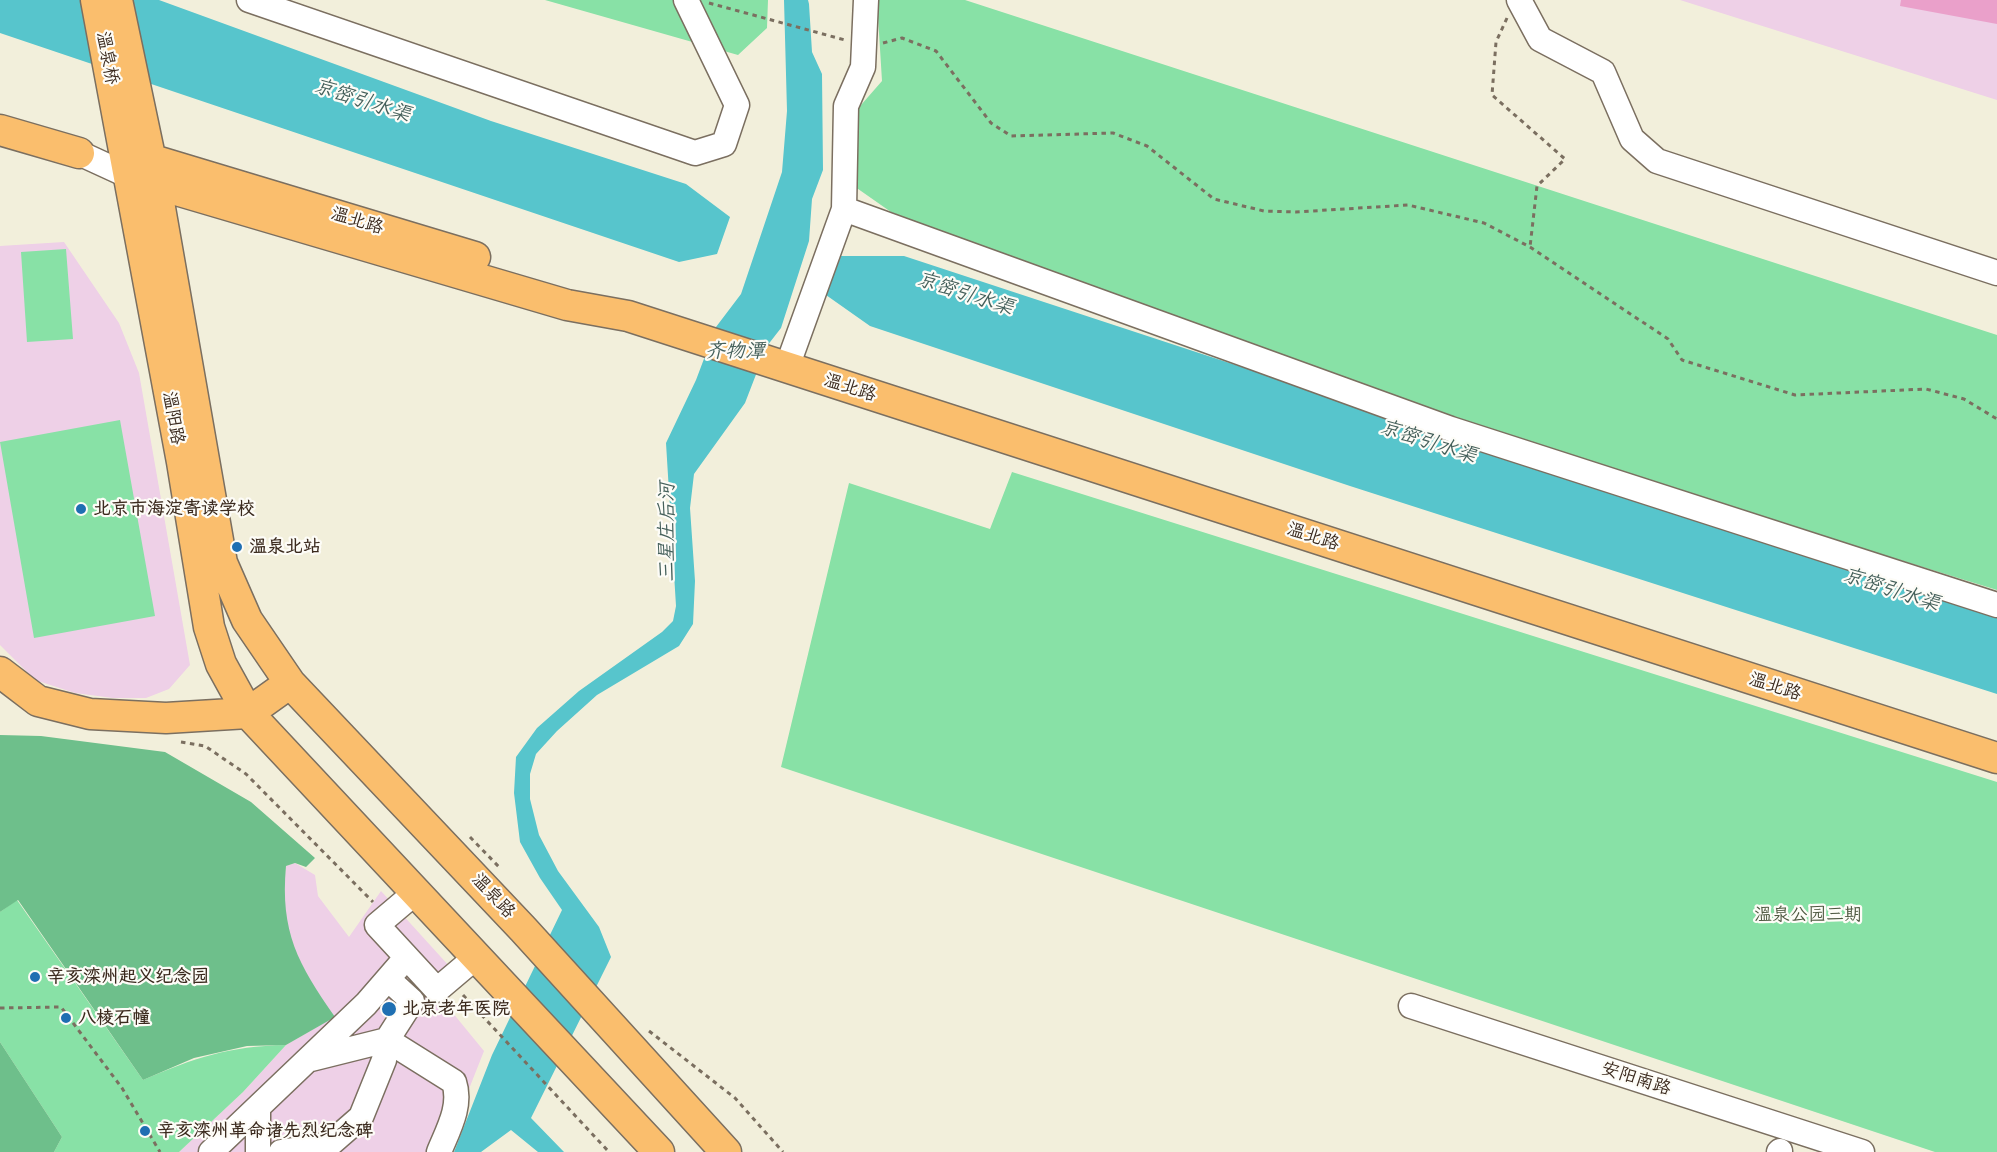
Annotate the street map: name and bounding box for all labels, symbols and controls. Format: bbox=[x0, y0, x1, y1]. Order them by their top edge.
street label: 温泉桥 bbox=[91, 29, 123, 87]
water label: 京密引水渠 bbox=[311, 74, 413, 128]
street label: 温北路 bbox=[328, 203, 386, 239]
water label: 京密引水渠 bbox=[914, 267, 1016, 321]
water label: 齐物潭 bbox=[705, 340, 765, 364]
street label: 温北路 bbox=[821, 369, 879, 407]
street label: 温阳路 bbox=[158, 390, 188, 446]
water label: 京密引水渠 bbox=[1377, 415, 1479, 469]
water label: 三星庄后河 bbox=[656, 482, 680, 582]
place label: 北京市海淀寄读学校 bbox=[93, 498, 255, 520]
marker: 北京市海淀寄读学校 bbox=[74, 502, 88, 516]
street label: 温北路 bbox=[1284, 518, 1342, 556]
place label: 温泉北站 bbox=[249, 536, 321, 558]
marker: 温泉北站 bbox=[230, 540, 244, 554]
water label: 京密引水渠 bbox=[1840, 563, 1942, 617]
street label: 温北路 bbox=[1746, 668, 1804, 706]
street label: 温泉路 bbox=[467, 869, 519, 923]
park label: 温泉公园三期 bbox=[1754, 904, 1862, 926]
place label: 辛亥滦州起义纪念园 bbox=[47, 966, 209, 988]
marker: 辛亥滦州起义纪念园 bbox=[28, 970, 42, 984]
place label: 北京老年医院 bbox=[402, 998, 510, 1020]
marker: 北京老年医院 bbox=[380, 1000, 398, 1018]
place label: 八棱石幢 bbox=[78, 1007, 150, 1029]
marker: 八棱石幢 bbox=[59, 1011, 73, 1025]
street label: 安阳南路 bbox=[1598, 1058, 1674, 1100]
place label: 辛亥滦州革命诸先烈纪念碑 bbox=[157, 1120, 373, 1142]
marker: 辛亥滦州革命诸先烈纪念碑 bbox=[138, 1124, 152, 1138]

